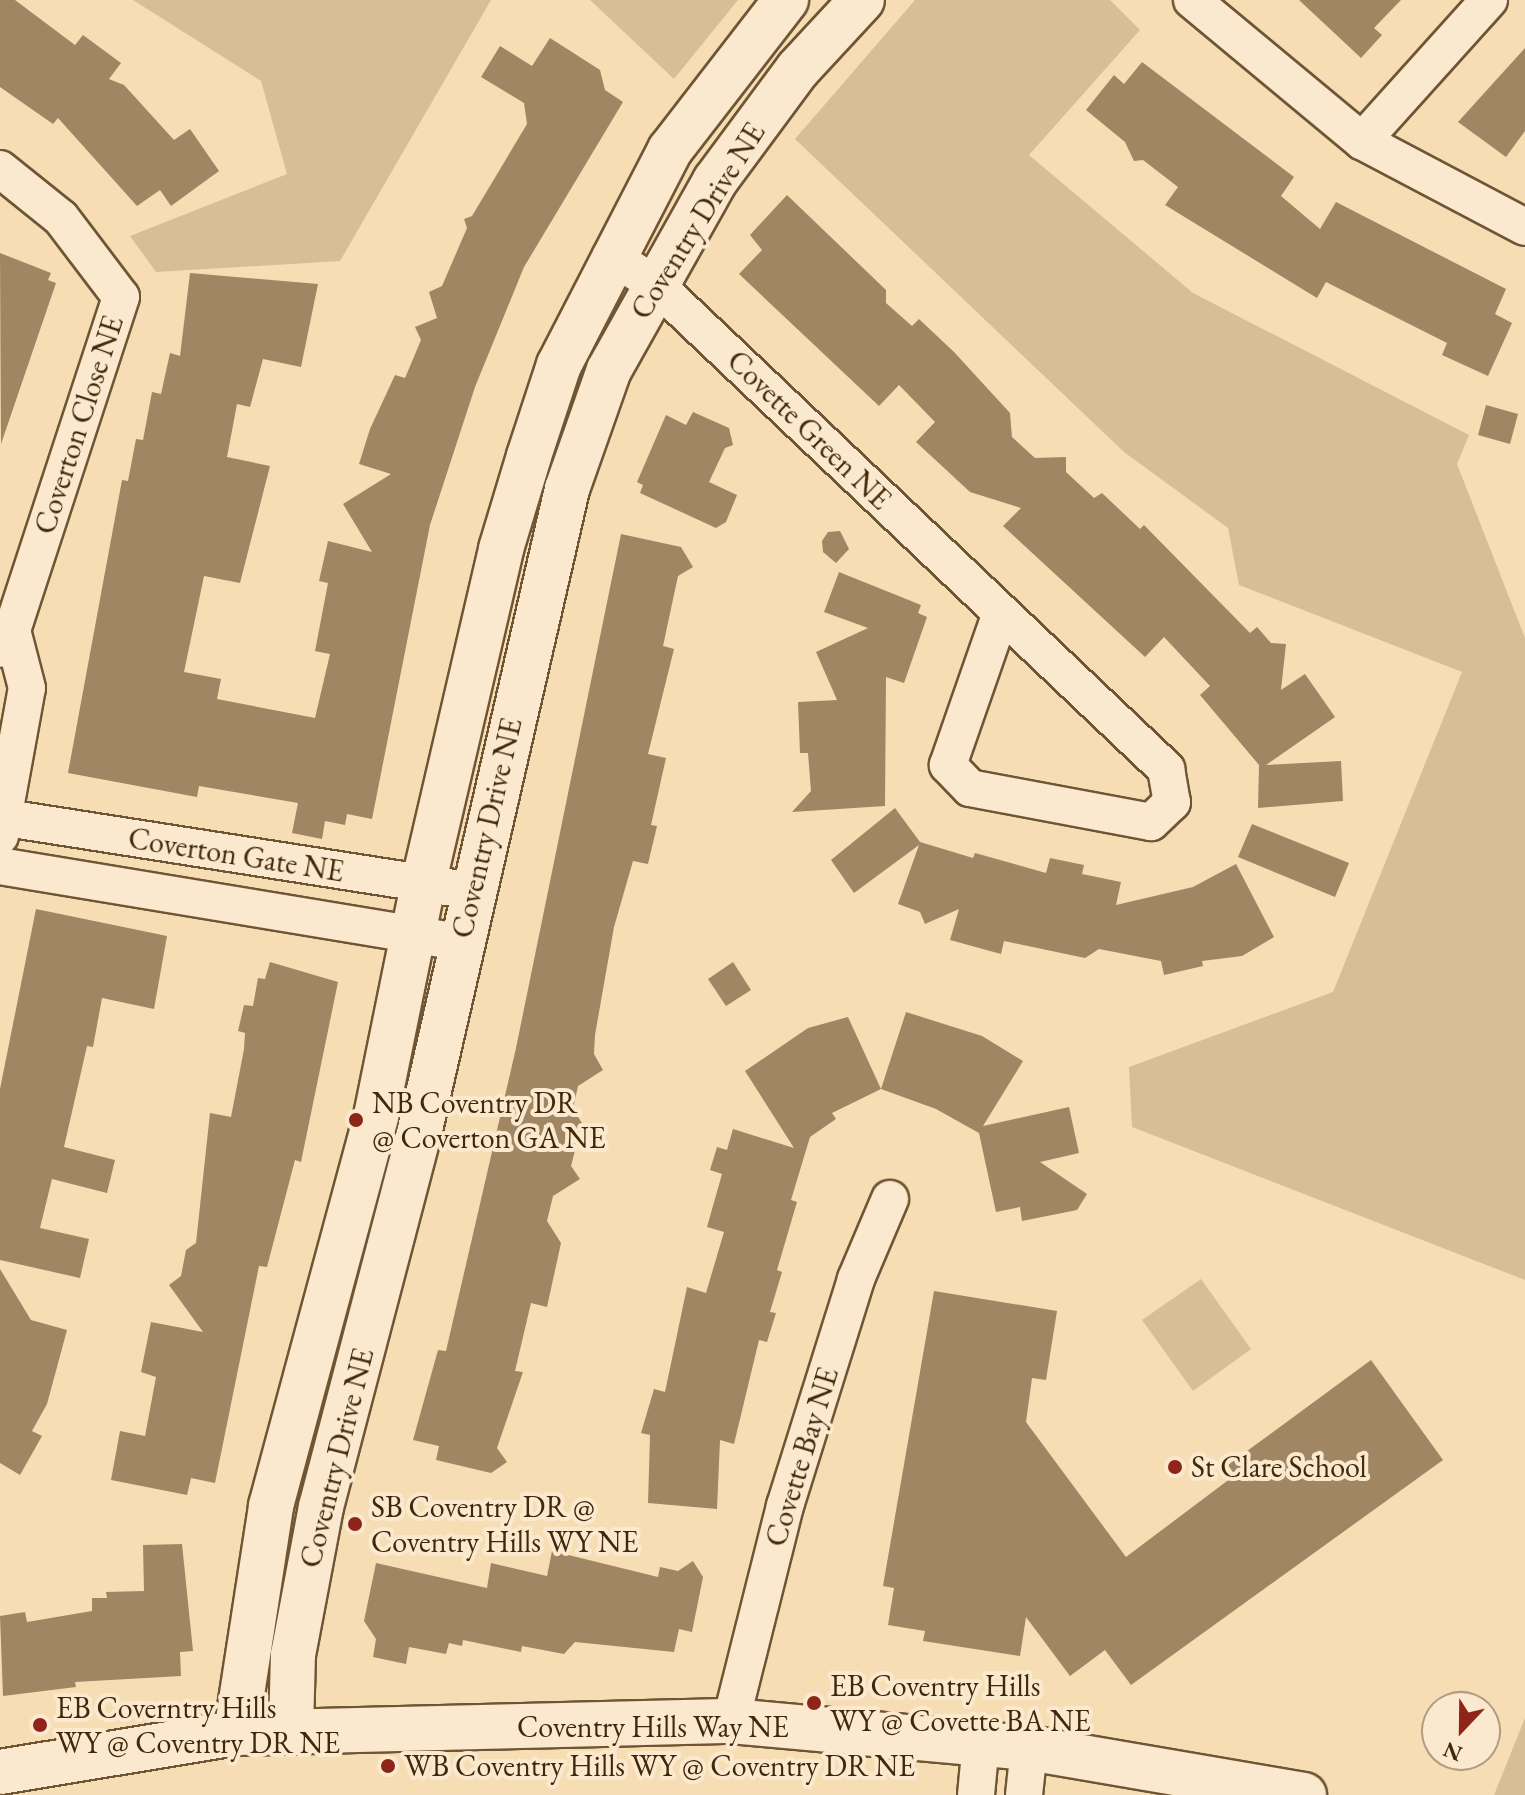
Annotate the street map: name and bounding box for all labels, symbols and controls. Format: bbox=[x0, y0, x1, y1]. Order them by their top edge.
street label: Coventry Drive NE bbox=[623, 116, 773, 326]
street label: Coverton Close NE bbox=[27, 311, 131, 539]
street label: Covette Green NE bbox=[720, 343, 898, 517]
street label: Coventry Drive NE bbox=[444, 714, 530, 942]
street label: Coverton Gate NE bbox=[126, 820, 346, 890]
place label: NB Coventry DR @ Coverton GA NE bbox=[372, 1085, 606, 1156]
marker: NB Coventry DR @ Coverton GA NE bbox=[347, 1111, 365, 1129]
street label: Coventry Drive NE bbox=[292, 1345, 382, 1571]
street label: Covette Bay NE bbox=[758, 1363, 846, 1551]
place label: St Clare School bbox=[1191, 1449, 1367, 1485]
marker: St Clare School bbox=[1166, 1458, 1184, 1476]
place label: SB Coventry DR @ Coventry Hills WY NE bbox=[371, 1489, 638, 1560]
marker: SB Coventry DR @ Coventry Hills WY NE bbox=[346, 1515, 364, 1533]
place label: EB Coventry Hills WY @ Covette BA NE bbox=[830, 1668, 1091, 1738]
place label: EB Coverntry Hills WY @ Coventry DR NE bbox=[56, 1690, 340, 1760]
north arrow bbox=[1421, 1691, 1501, 1771]
marker: EB Coventry Hills WY @ Covette BA NE bbox=[805, 1694, 823, 1712]
street label: Coventry Hills Way NE bbox=[517, 1709, 789, 1745]
marker: EB Coverntry Hills WY @ Coventry DR NE bbox=[31, 1716, 49, 1734]
text: N bbox=[1439, 1735, 1466, 1769]
place label: WB Coventry Hills WY @ Coventry DR NE bbox=[404, 1748, 915, 1784]
marker: WB Coventry Hills WY @ Coventry DR NE bbox=[379, 1757, 397, 1775]

